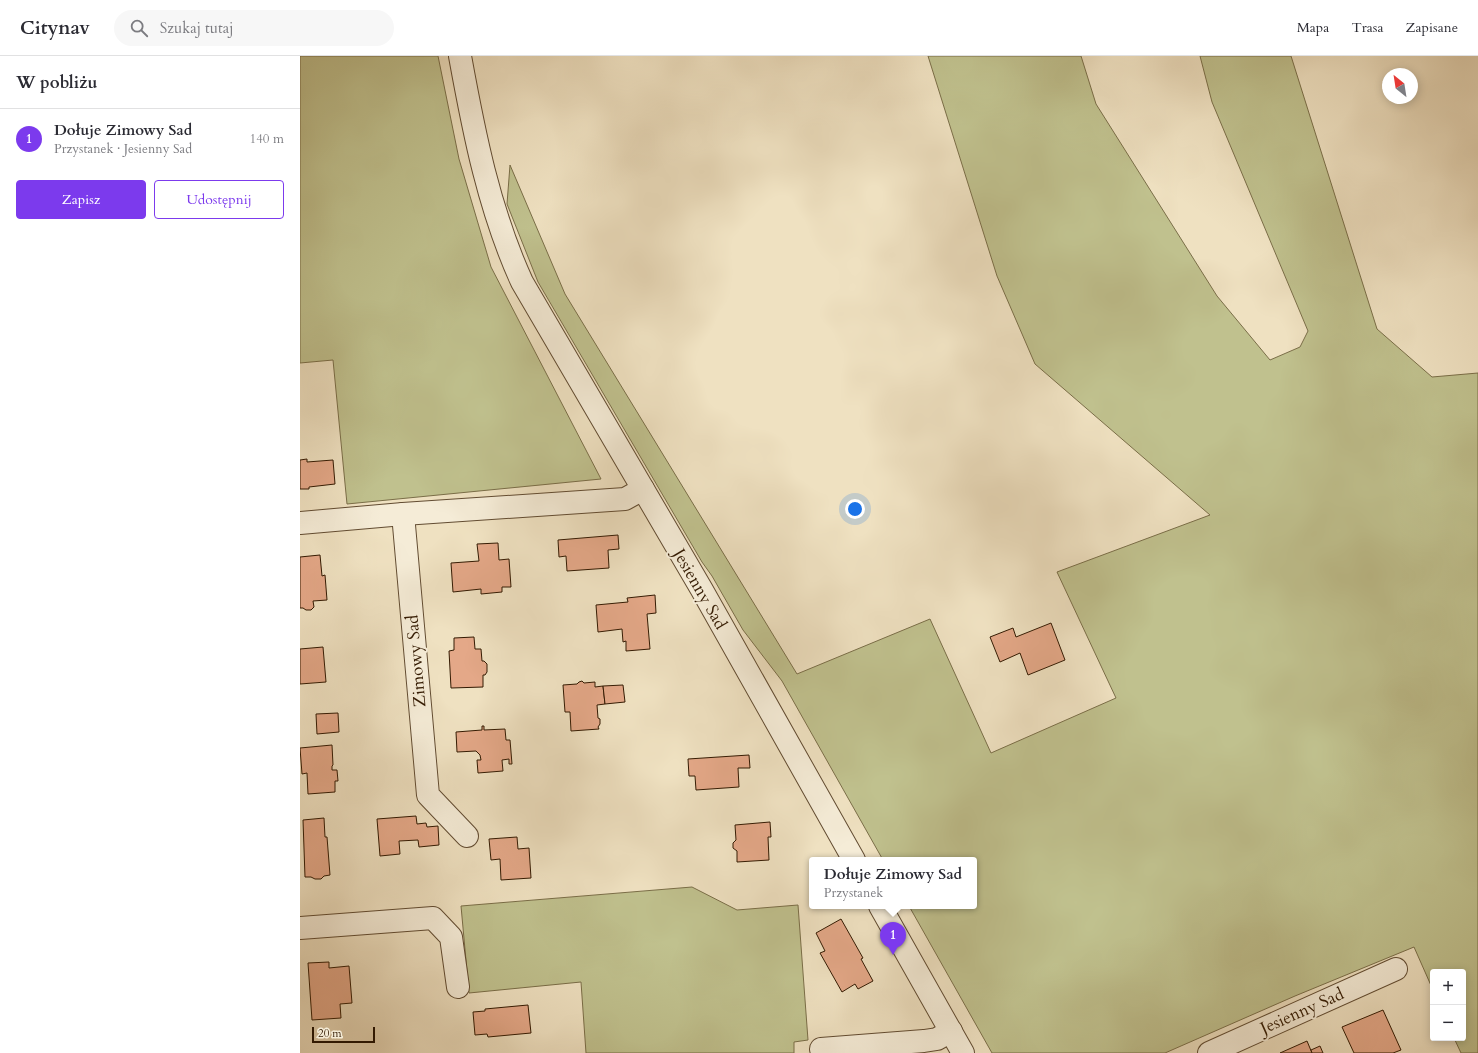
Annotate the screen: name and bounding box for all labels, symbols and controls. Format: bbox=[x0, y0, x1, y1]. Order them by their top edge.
search box bbox=[114, 10, 394, 46]
text: Citynav bbox=[20, 15, 90, 41]
icon: search bbox=[128, 17, 150, 39]
text: Szukaj tutaj bbox=[160, 18, 233, 38]
text: Mapa bbox=[1297, 18, 1329, 37]
text: Trasa bbox=[1351, 18, 1384, 37]
text: Zapisane bbox=[1406, 18, 1458, 37]
north arrow bbox=[1382, 68, 1418, 104]
text: W pobliżu bbox=[16, 71, 97, 94]
text: Dołuje Zimowy Sad bbox=[54, 120, 192, 140]
text: 1 bbox=[26, 130, 32, 148]
text: 140 m bbox=[250, 130, 284, 148]
text: Przystanek · Jesienny Sad bbox=[54, 140, 192, 158]
button: Zapisz bbox=[16, 180, 146, 219]
button: Udostępnij bbox=[154, 180, 284, 219]
your location bbox=[845, 499, 865, 519]
street label: Jesienny Sad bbox=[666, 542, 732, 633]
street label: Zimowy Sad bbox=[401, 614, 431, 708]
popup bbox=[809, 857, 977, 909]
text: Dołuje Zimowy Sad bbox=[824, 864, 962, 884]
text: Przystanek bbox=[824, 884, 883, 902]
pin: 1 bbox=[880, 922, 906, 955]
map controls bbox=[1430, 969, 1466, 1041]
button: + bbox=[1430, 969, 1466, 1005]
street label: Jesienny Sad bbox=[1254, 982, 1348, 1041]
button: − bbox=[1430, 1005, 1466, 1041]
scale bar bbox=[312, 1025, 375, 1044]
text: 20 m bbox=[318, 1026, 342, 1041]

